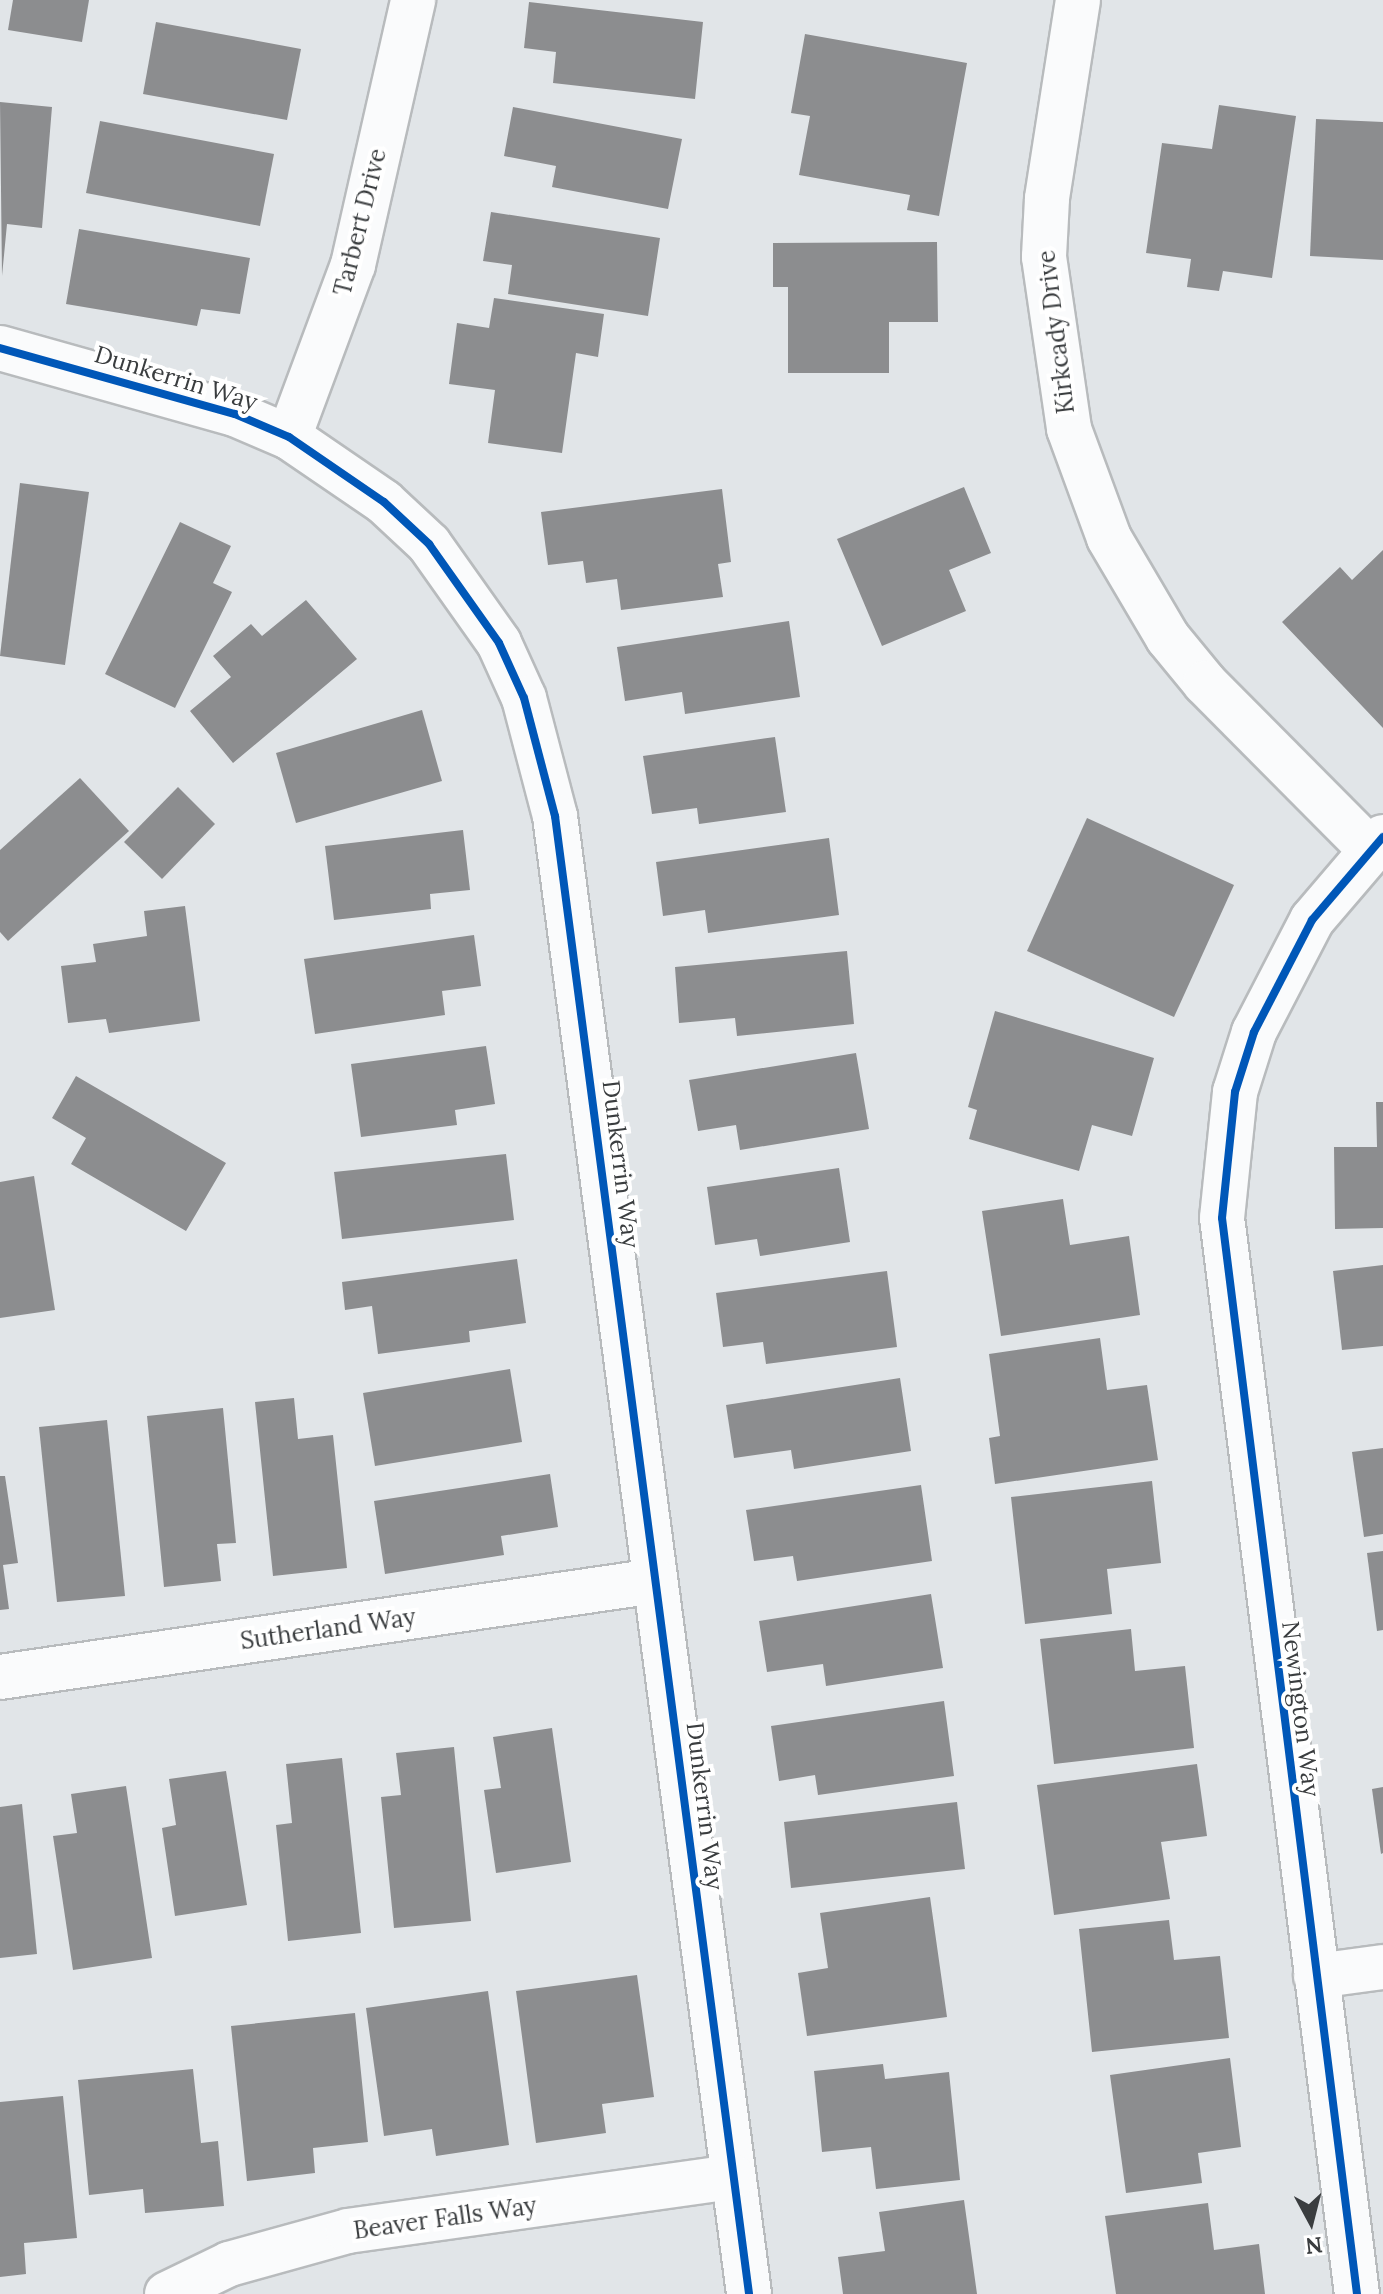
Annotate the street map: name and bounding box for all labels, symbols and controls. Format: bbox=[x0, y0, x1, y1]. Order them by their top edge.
street label: Tarbert Drive bbox=[328, 145, 392, 299]
street label: Kirkcady Drive bbox=[1032, 249, 1080, 415]
street label: Dunkerrin Way bbox=[91, 340, 261, 416]
street label: Dunkerrin Way bbox=[596, 1079, 646, 1249]
street label: Sutherland Way bbox=[239, 1602, 417, 1656]
street label: Newington Way bbox=[1276, 1620, 1326, 1798]
street label: Dunkerrin Way bbox=[680, 1721, 730, 1891]
north arrow bbox=[1271, 2182, 1351, 2262]
street label: Beaver Falls Way bbox=[352, 2191, 538, 2245]
text: N bbox=[1304, 2231, 1324, 2261]

